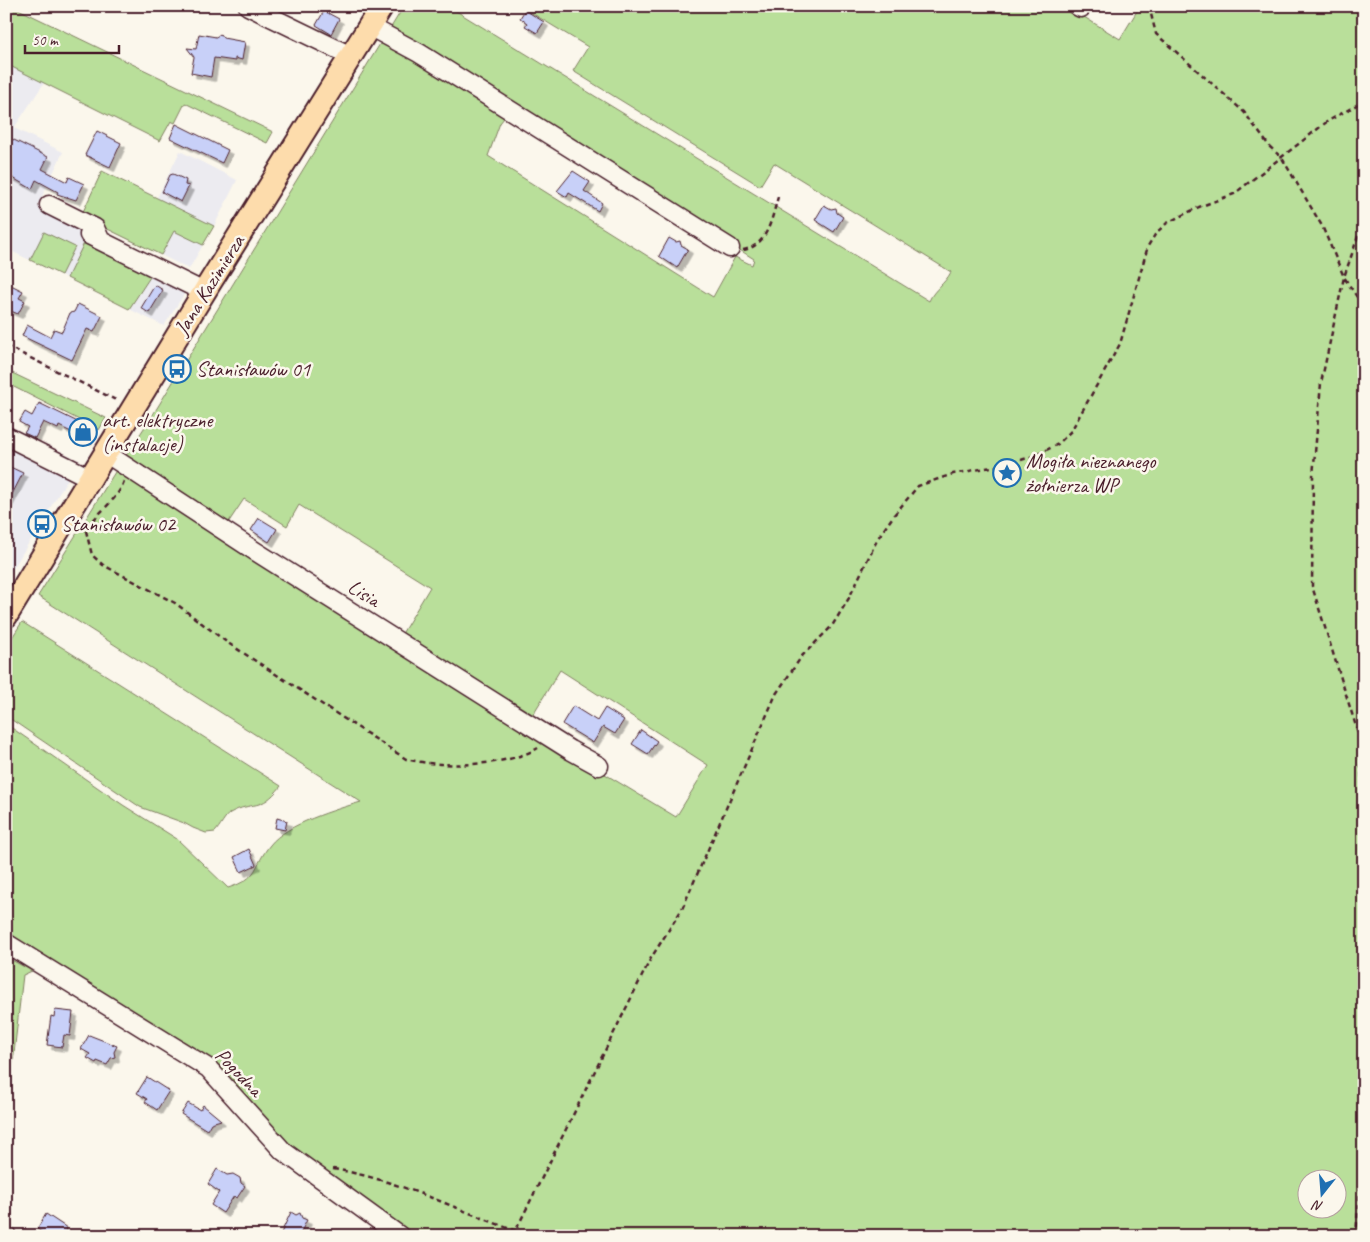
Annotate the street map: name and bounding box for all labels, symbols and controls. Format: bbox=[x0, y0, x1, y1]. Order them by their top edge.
scale bar bbox=[25, 22, 119, 54]
text: 50 m bbox=[32, 31, 59, 50]
street label: Jana Kazimierza bbox=[167, 229, 251, 341]
bus stop icon: Stanisławów 01 bbox=[162, 354, 192, 384]
place label: Stanisławów 01 bbox=[196, 356, 312, 382]
place label: art. elektryczne (instalacje) bbox=[102, 407, 215, 457]
shop icon: art. elektryczne (instalacje) bbox=[68, 417, 98, 447]
place label: Mogiła nieznanego żołnierza WP bbox=[1026, 448, 1157, 498]
place icon: Mogiła nieznanego żołnierza WP bbox=[992, 458, 1022, 488]
bus stop icon: Stanisławów 02 bbox=[27, 509, 57, 539]
place label: Stanisławów 02 bbox=[61, 511, 177, 537]
street label: Lisia bbox=[343, 573, 387, 614]
street label: Pogodna bbox=[210, 1042, 270, 1104]
north arrow bbox=[1298, 1170, 1348, 1220]
text: N bbox=[1309, 1196, 1325, 1215]

